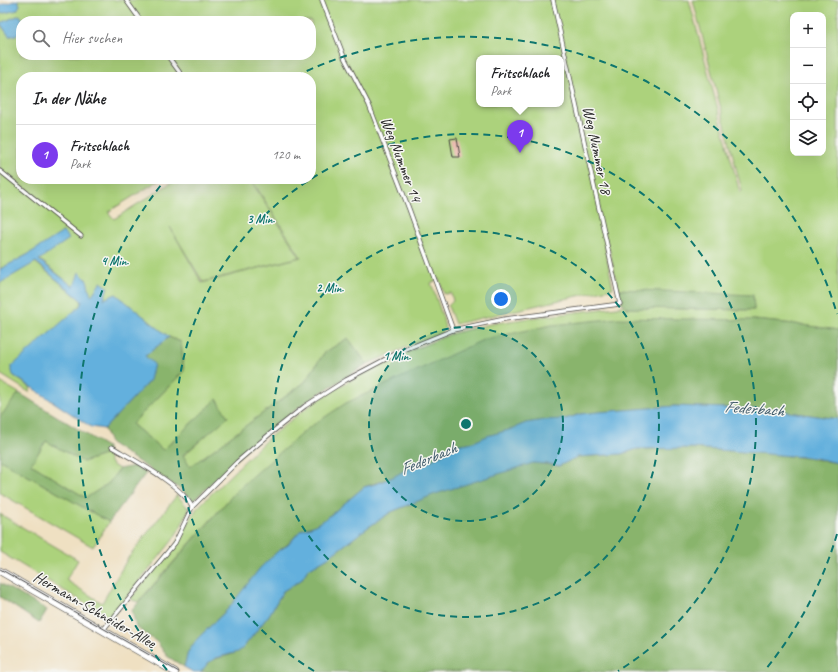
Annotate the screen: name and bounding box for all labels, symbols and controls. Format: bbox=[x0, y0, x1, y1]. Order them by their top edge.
map controls bbox=[790, 12, 826, 156]
button: + bbox=[790, 12, 826, 48]
search box bbox=[16, 16, 316, 60]
icon: search bbox=[30, 27, 52, 49]
text: Hier suchen bbox=[62, 29, 122, 48]
button: − bbox=[790, 48, 826, 84]
popup bbox=[476, 55, 564, 107]
text: Fritschlach bbox=[490, 64, 550, 83]
text: Park bbox=[490, 83, 511, 99]
button: locate bbox=[790, 84, 826, 120]
text: In der Nähe bbox=[32, 88, 105, 109]
street label: Weg Nummer 18 bbox=[578, 104, 616, 198]
street label: Weg Nummer 14 bbox=[376, 114, 427, 206]
pin: 1 bbox=[507, 120, 533, 153]
button: layers bbox=[790, 120, 826, 156]
text: Fritschlach bbox=[70, 137, 129, 156]
text: 1 bbox=[42, 147, 48, 163]
text: 120 m bbox=[272, 147, 300, 163]
text: Park bbox=[70, 156, 91, 172]
text: 3 Min. bbox=[247, 211, 275, 227]
text: 4 Min. bbox=[101, 253, 129, 269]
text: 2 Min. bbox=[316, 280, 344, 296]
your location bbox=[491, 289, 511, 309]
text: 1 Min. bbox=[383, 348, 411, 364]
water label: Federbach bbox=[724, 396, 786, 421]
centre of rings bbox=[459, 417, 473, 431]
water label: Federbach bbox=[397, 437, 461, 480]
street label: Hermann-Schneider-Allee bbox=[30, 567, 161, 654]

